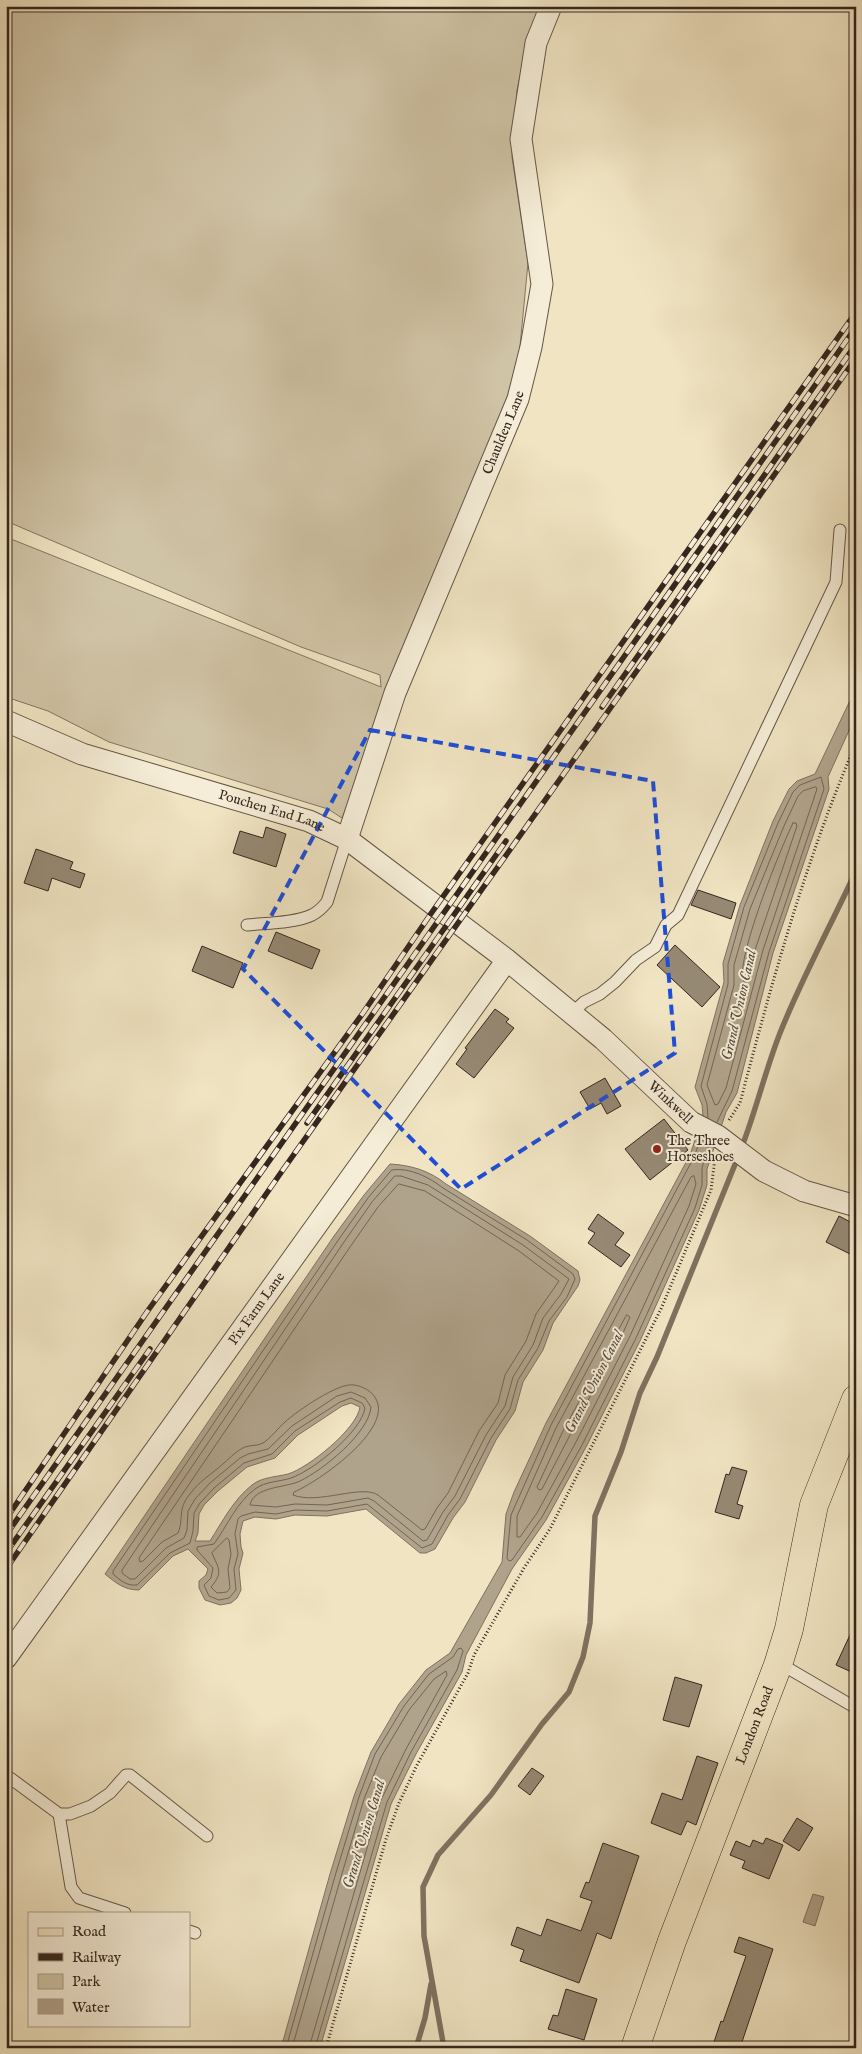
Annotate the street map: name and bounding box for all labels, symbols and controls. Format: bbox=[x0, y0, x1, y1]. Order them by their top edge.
street label: Chaulden Lane bbox=[478, 388, 529, 477]
street label: Pouchen End Lane bbox=[216, 786, 329, 837]
water label: Grand Union Canal bbox=[717, 946, 761, 1062]
street label: Winkwell bbox=[644, 1077, 697, 1128]
place label: The Three Horseshoes bbox=[667, 1132, 734, 1166]
marker: The Three Horseshoes bbox=[651, 1143, 663, 1155]
street label: Pix Farm Lane bbox=[225, 1268, 289, 1349]
water label: Grand Union Canal bbox=[560, 1326, 629, 1437]
street label: London Road bbox=[732, 1683, 778, 1767]
water label: Grand Union Canal bbox=[338, 1776, 390, 1891]
legend bbox=[28, 1912, 190, 2026]
text: Road bbox=[72, 1922, 107, 1941]
text: Railway bbox=[72, 1948, 122, 1967]
text: Park bbox=[72, 1972, 102, 1991]
text: Water bbox=[72, 1998, 110, 2017]

